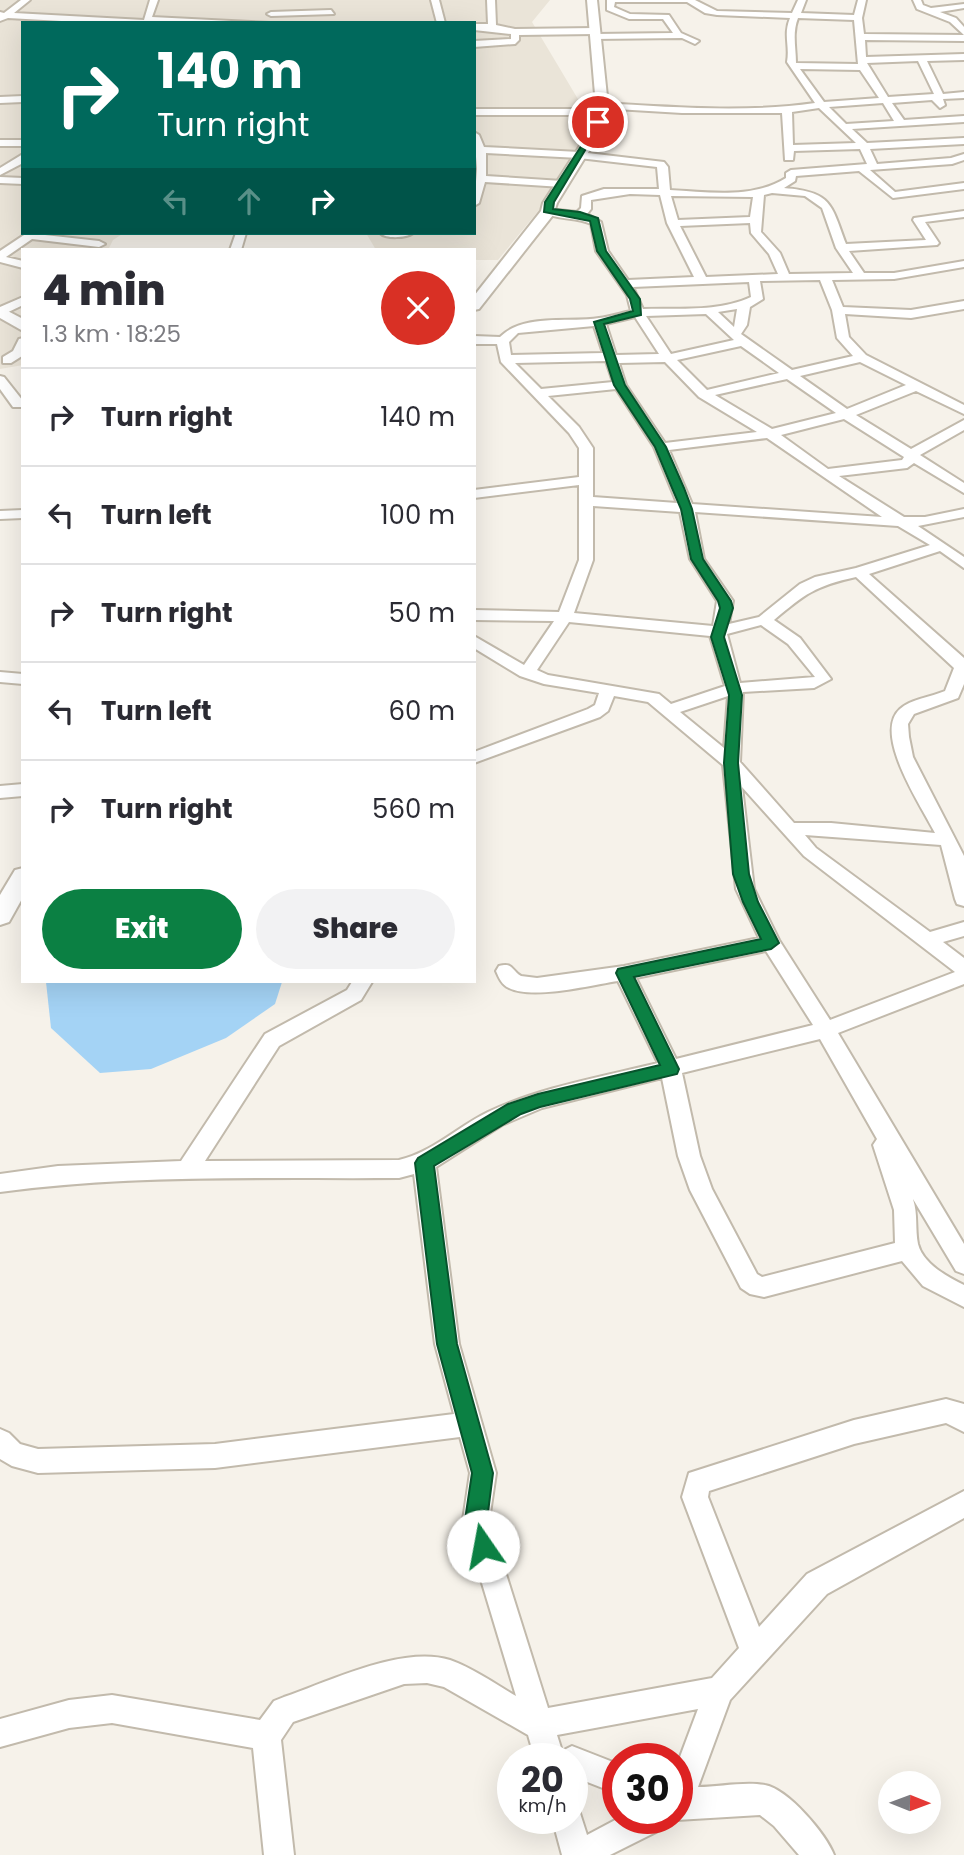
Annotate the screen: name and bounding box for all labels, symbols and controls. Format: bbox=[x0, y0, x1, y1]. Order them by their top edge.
text: 140 m bbox=[157, 37, 303, 105]
icon: right bbox=[42, 49, 133, 140]
pin bbox=[568, 92, 628, 152]
text: Turn right bbox=[157, 102, 309, 147]
icon: arrive bbox=[579, 103, 617, 141]
icon: left bbox=[157, 182, 195, 220]
icon: ahead bbox=[230, 182, 268, 220]
icon: right bbox=[303, 182, 341, 220]
text: 4 min bbox=[42, 261, 166, 320]
button: close bbox=[381, 271, 455, 345]
text: 1.3 km · 18:25 bbox=[42, 318, 181, 350]
icon: right bbox=[42, 398, 80, 436]
text: Turn right bbox=[101, 399, 233, 435]
text: 140 m bbox=[380, 399, 455, 435]
icon: left bbox=[42, 496, 80, 534]
text: Turn left bbox=[101, 497, 212, 533]
text: 100 m bbox=[380, 497, 455, 533]
icon: right bbox=[42, 594, 80, 632]
text: Turn right bbox=[101, 595, 233, 631]
text: 50 m bbox=[389, 595, 455, 631]
icon: left bbox=[42, 692, 80, 730]
text: Turn left bbox=[101, 693, 212, 729]
text: 60 m bbox=[388, 693, 455, 729]
icon: right bbox=[42, 790, 80, 828]
text: Turn right bbox=[101, 791, 233, 827]
text: 560 m bbox=[372, 791, 455, 827]
button: Exit bbox=[42, 889, 242, 969]
button: Share bbox=[256, 889, 455, 969]
position arrow bbox=[446, 1509, 520, 1583]
speed limit sign: 30 bbox=[602, 1743, 693, 1834]
text: 20 bbox=[521, 1755, 564, 1804]
north arrow bbox=[878, 1771, 942, 1834]
map controls bbox=[878, 1771, 941, 1834]
text: km/h bbox=[519, 1793, 566, 1818]

